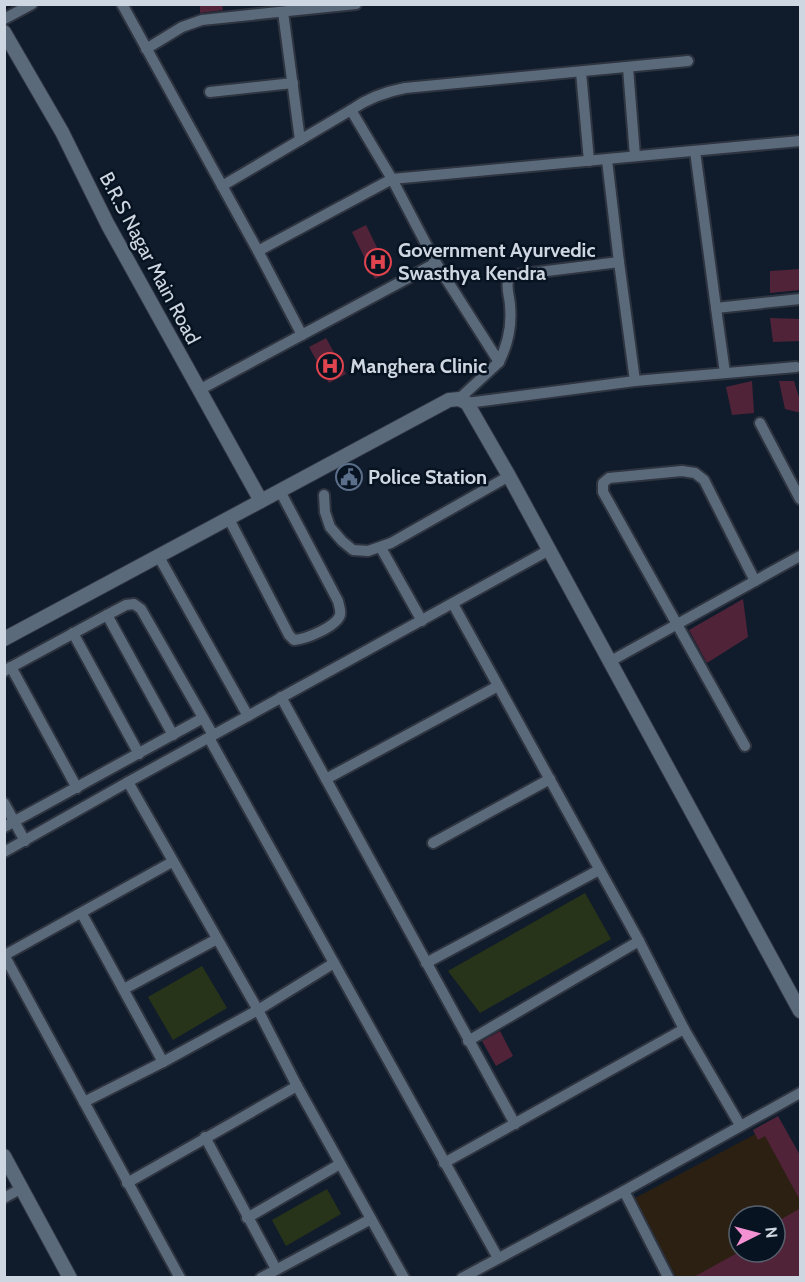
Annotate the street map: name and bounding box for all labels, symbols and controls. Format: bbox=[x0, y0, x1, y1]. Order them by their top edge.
street label: B.R.S Nagar Main Road bbox=[94, 168, 206, 348]
place label: Government Ayurvedic Swasthya Kendra bbox=[398, 238, 596, 285]
hospital icon: Government Ayurvedic Swasthya Kendra bbox=[363, 247, 393, 277]
hospital icon: Manghera Clinic bbox=[315, 351, 345, 381]
place label: Manghera Clinic bbox=[350, 354, 487, 378]
public building icon: Police Station bbox=[334, 462, 364, 492]
place label: Police Station bbox=[368, 465, 487, 489]
north arrow bbox=[727, 1204, 787, 1264]
text: N bbox=[761, 1226, 781, 1239]

